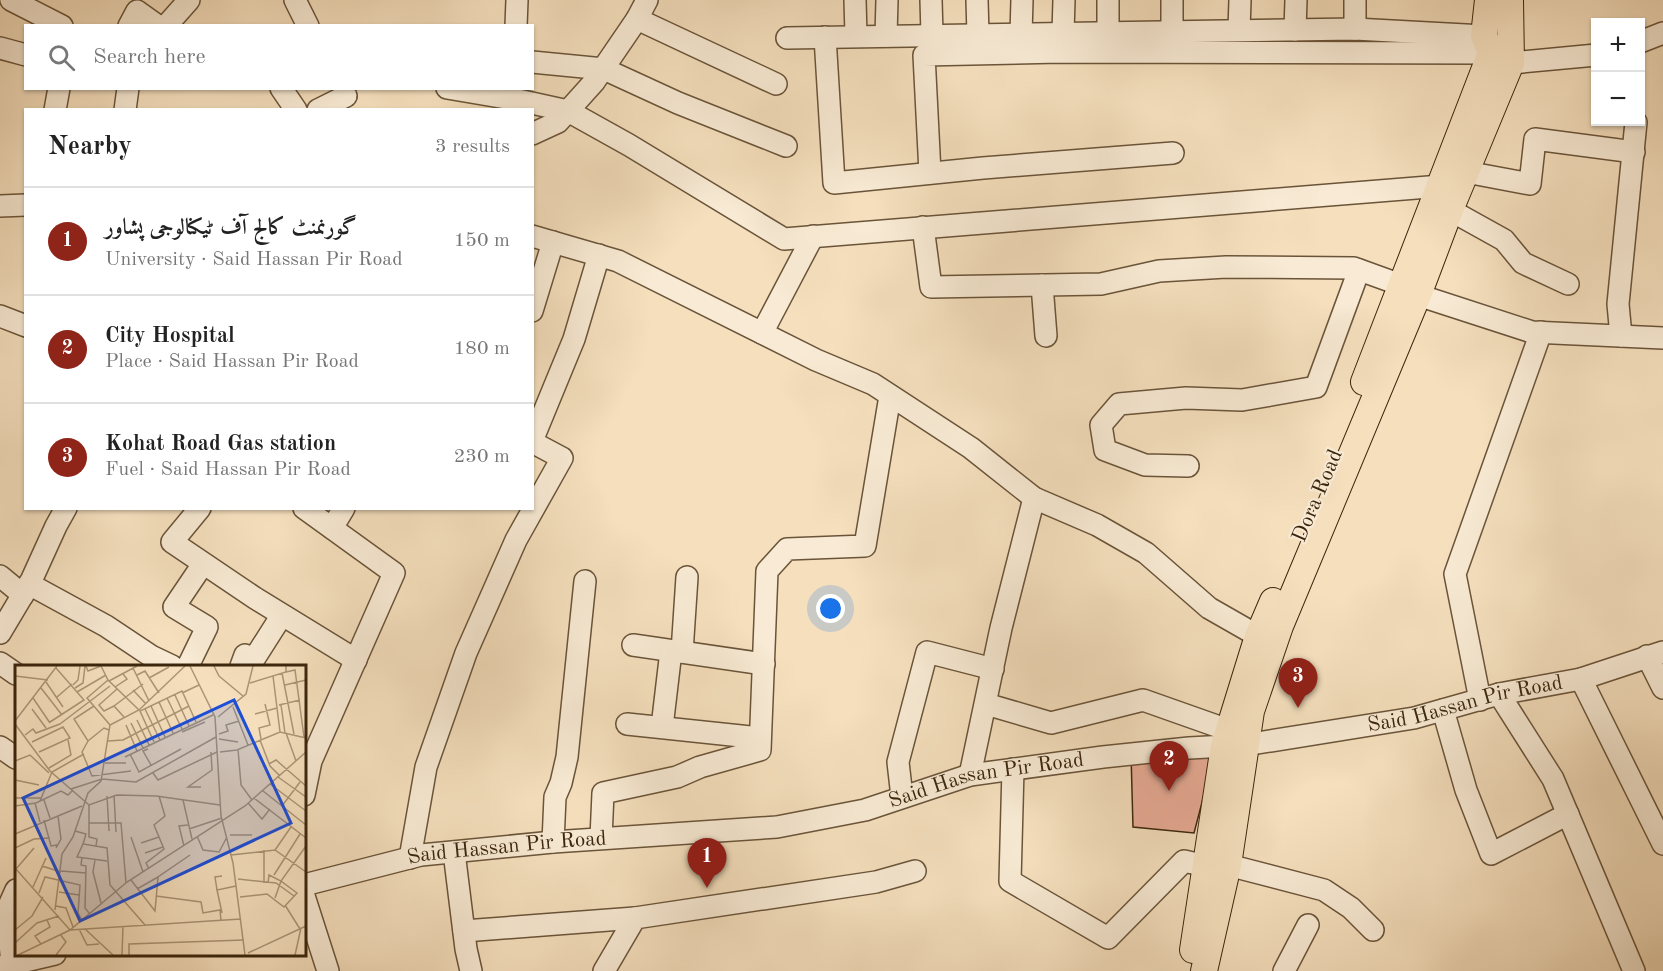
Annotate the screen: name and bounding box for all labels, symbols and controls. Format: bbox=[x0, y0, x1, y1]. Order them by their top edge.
map controls bbox=[1591, 18, 1645, 126]
button: + bbox=[1591, 18, 1645, 72]
search box bbox=[24, 24, 534, 90]
icon: search bbox=[45, 41, 78, 74]
text: Search here bbox=[93, 46, 206, 68]
button: − bbox=[1591, 72, 1645, 126]
text: Nearby bbox=[48, 134, 132, 160]
text: 3 results bbox=[435, 137, 510, 157]
text: گورنمنٹ کالج آف ٹیکنالوجی پشاور bbox=[105, 217, 357, 239]
text: 1 bbox=[62, 231, 73, 251]
text: 150 m bbox=[454, 231, 510, 251]
text: University · Said Hassan Pir Road bbox=[105, 250, 403, 270]
text: City Hospital bbox=[105, 325, 235, 347]
text: 2 bbox=[62, 339, 73, 359]
text: 180 m bbox=[454, 339, 510, 359]
text: Place · Said Hassan Pir Road bbox=[105, 352, 359, 372]
text: Kohat Road Gas station bbox=[105, 433, 336, 455]
text: 3 bbox=[62, 447, 73, 467]
text: 230 m bbox=[454, 447, 510, 467]
street label: Dora Road bbox=[1289, 447, 1347, 545]
text: Fuel · Said Hassan Pir Road bbox=[105, 460, 351, 480]
your location bbox=[816, 594, 845, 623]
pin: 3 bbox=[1278, 658, 1318, 708]
inset map bbox=[15, 665, 306, 956]
street label: Said Hassan Pir Road bbox=[1366, 672, 1564, 736]
pin: 2 bbox=[1150, 742, 1188, 791]
street label: Said Hassan Pir Road bbox=[886, 749, 1085, 812]
street label: Said Hassan Pir Road bbox=[405, 828, 607, 869]
pin: 1 bbox=[688, 838, 726, 888]

